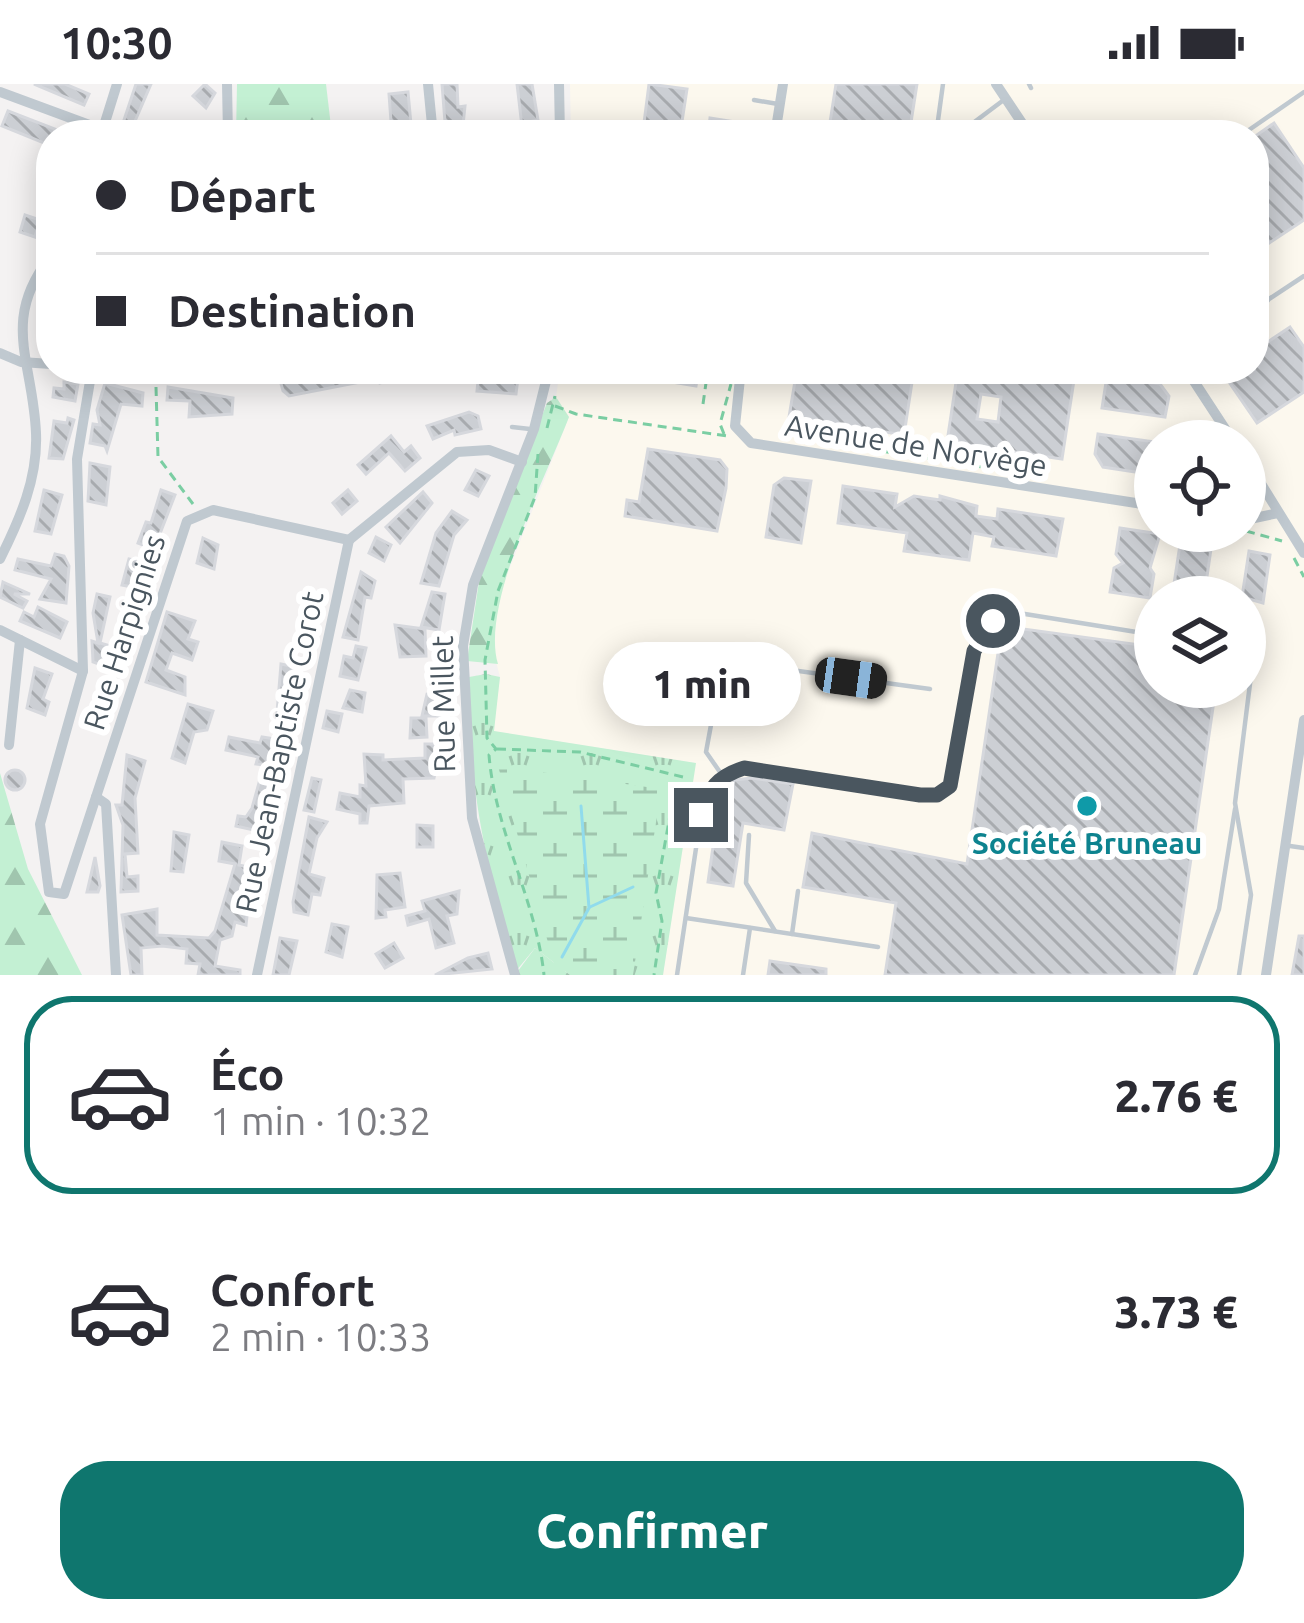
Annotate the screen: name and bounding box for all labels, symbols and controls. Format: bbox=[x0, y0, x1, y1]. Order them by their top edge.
text: 10:30 bbox=[60, 17, 173, 68]
text: Départ bbox=[168, 170, 316, 221]
text: Destination bbox=[168, 285, 416, 336]
street label: Avenue de Norvège bbox=[783, 407, 1049, 483]
map controls bbox=[1134, 420, 1266, 708]
button: locate bbox=[1134, 420, 1266, 552]
street label: Rue Harpignies bbox=[76, 530, 172, 734]
button: layers bbox=[1134, 576, 1266, 708]
street label: Rue Jean-Baptiste Corot bbox=[228, 588, 330, 916]
route start bbox=[966, 594, 1020, 648]
street label: Rue Millet bbox=[425, 635, 461, 773]
callout: 1 min bbox=[602, 641, 800, 725]
car bbox=[813, 655, 889, 701]
text: 1 min bbox=[652, 662, 752, 705]
route end bbox=[674, 788, 728, 842]
marker: Société Bruneau bbox=[1074, 793, 1100, 819]
place label: Société Bruneau bbox=[972, 826, 1202, 860]
icon: car bbox=[66, 1041, 174, 1149]
text: Éco bbox=[210, 1048, 285, 1099]
text: 2.76 € bbox=[1115, 1070, 1238, 1121]
text: 1 min · 10:32 bbox=[210, 1099, 431, 1142]
icon: car bbox=[66, 1257, 174, 1365]
text: Confort bbox=[210, 1264, 375, 1315]
text: 3.73 € bbox=[1115, 1286, 1238, 1337]
text: 2 min · 10:33 bbox=[210, 1315, 431, 1358]
button: Confirmer bbox=[60, 1461, 1244, 1599]

